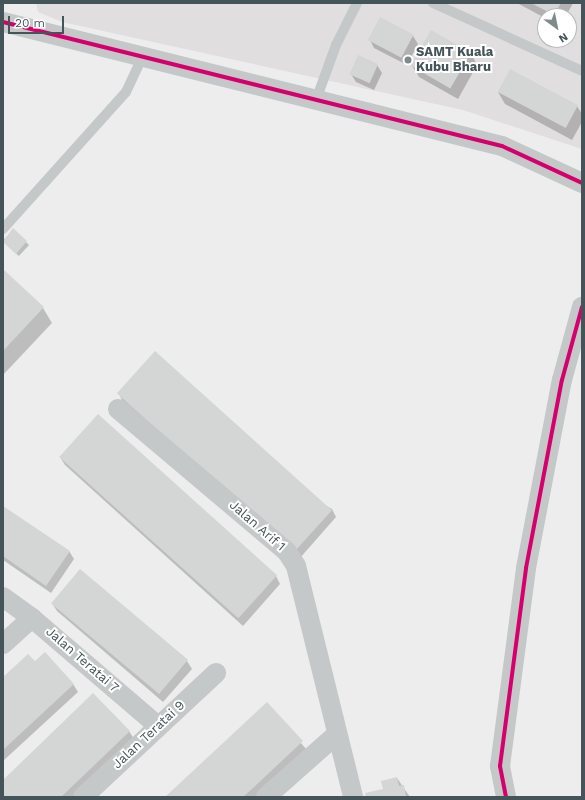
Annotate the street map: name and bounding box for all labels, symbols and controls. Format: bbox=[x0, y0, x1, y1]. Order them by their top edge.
scale bar bbox=[10, 8, 66, 34]
north arrow bbox=[537, 8, 577, 48]
text: 20 m bbox=[15, 16, 45, 30]
text: N bbox=[556, 30, 570, 45]
place label: SAMT Kuala Kubu Bharu bbox=[416, 45, 494, 76]
marker: SAMT Kuala Kubu Bharu bbox=[403, 55, 413, 65]
street label: Jalan Arif 1 bbox=[225, 497, 289, 555]
street label: Jalan Teratai 7 bbox=[42, 624, 122, 696]
street label: Jalan Teratai 9 bbox=[110, 698, 188, 772]

